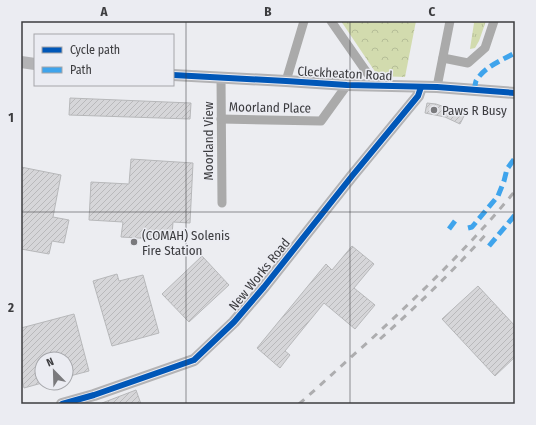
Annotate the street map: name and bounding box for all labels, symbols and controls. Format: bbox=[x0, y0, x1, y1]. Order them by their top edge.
text: A bbox=[99, 4, 108, 19]
text: B bbox=[264, 4, 272, 19]
text: C bbox=[429, 4, 436, 19]
legend bbox=[34, 34, 174, 86]
text: Cycle path bbox=[70, 43, 120, 57]
text: Path bbox=[70, 63, 92, 77]
street label: Cleckheaton Road bbox=[297, 64, 393, 83]
street label: Moorland Place bbox=[229, 99, 311, 116]
street label: Moorland View bbox=[201, 101, 216, 180]
place label: Paws R Busy bbox=[442, 103, 507, 118]
marker: Paws R Busy bbox=[429, 105, 439, 115]
text: 1 bbox=[8, 110, 14, 125]
place label: (COMAH) Solenis Fire Station bbox=[142, 228, 230, 258]
street label: New Works Road bbox=[226, 235, 293, 313]
marker: (COMAH) Solenis Fire Station bbox=[129, 237, 139, 247]
text: 2 bbox=[7, 300, 14, 315]
north arrow bbox=[34, 351, 74, 391]
text: N bbox=[45, 355, 56, 370]

